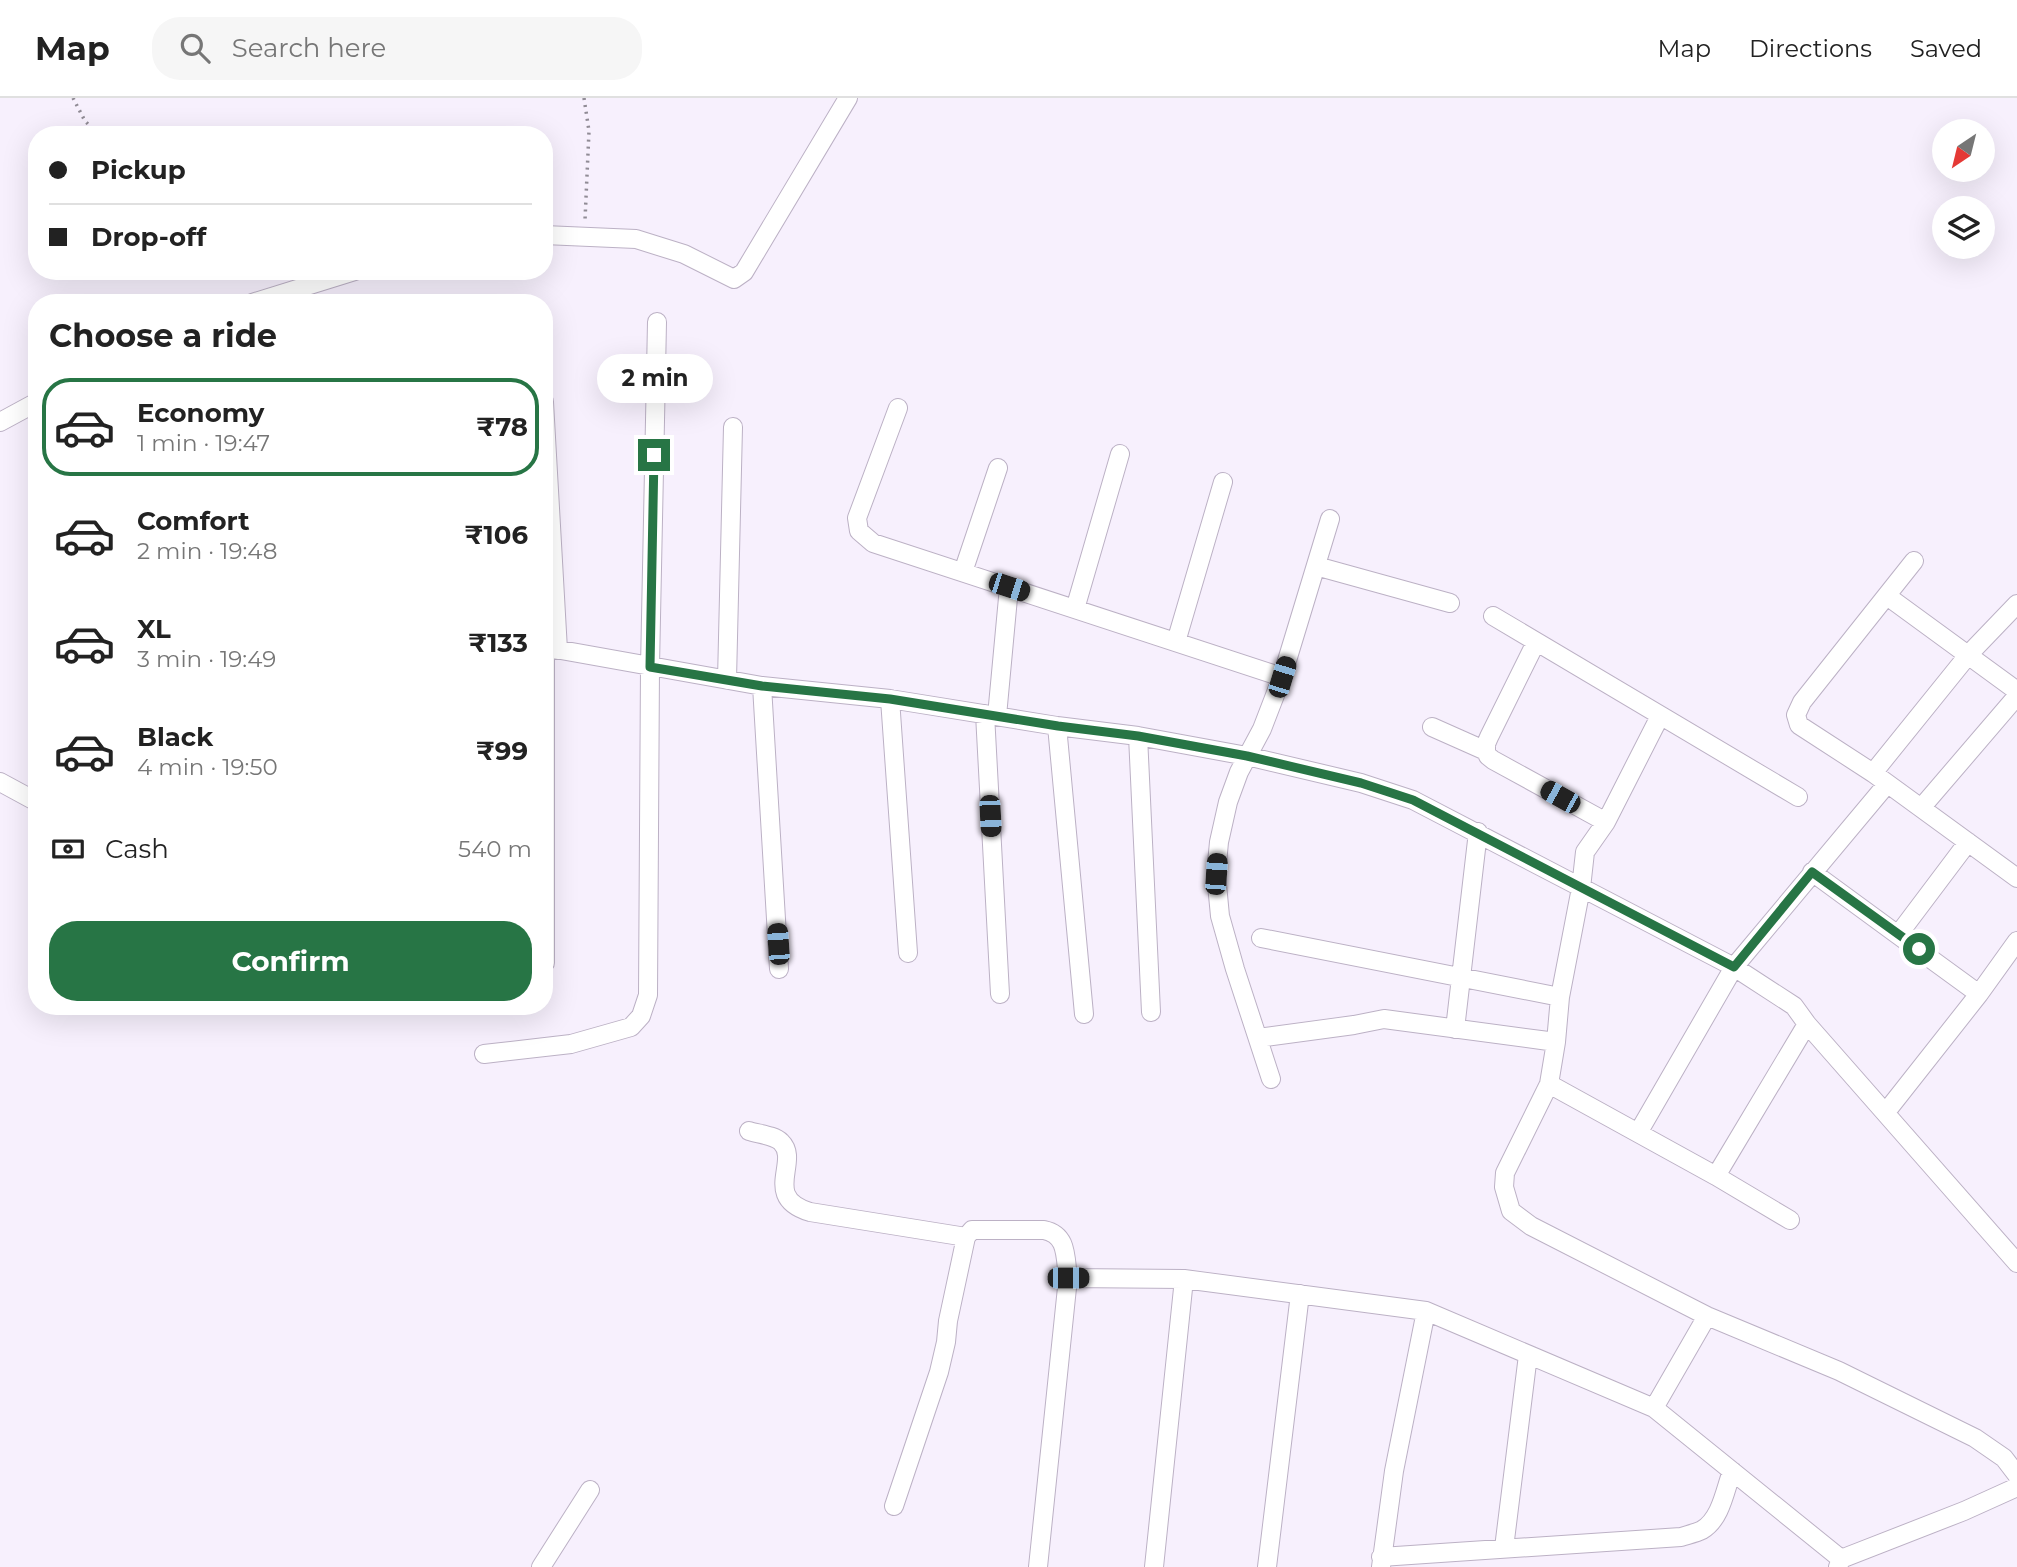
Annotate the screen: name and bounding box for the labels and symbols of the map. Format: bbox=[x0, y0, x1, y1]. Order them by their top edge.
north arrow bbox=[1932, 119, 1995, 182]
callout: 2 min bbox=[596, 354, 712, 402]
route end bbox=[638, 439, 670, 471]
car bbox=[986, 571, 1033, 603]
car bbox=[1266, 654, 1299, 700]
car bbox=[1537, 778, 1584, 816]
car bbox=[979, 794, 1002, 838]
car bbox=[1205, 852, 1228, 896]
car bbox=[767, 922, 790, 966]
route start bbox=[1903, 933, 1935, 965]
car bbox=[1048, 1268, 1090, 1289]

